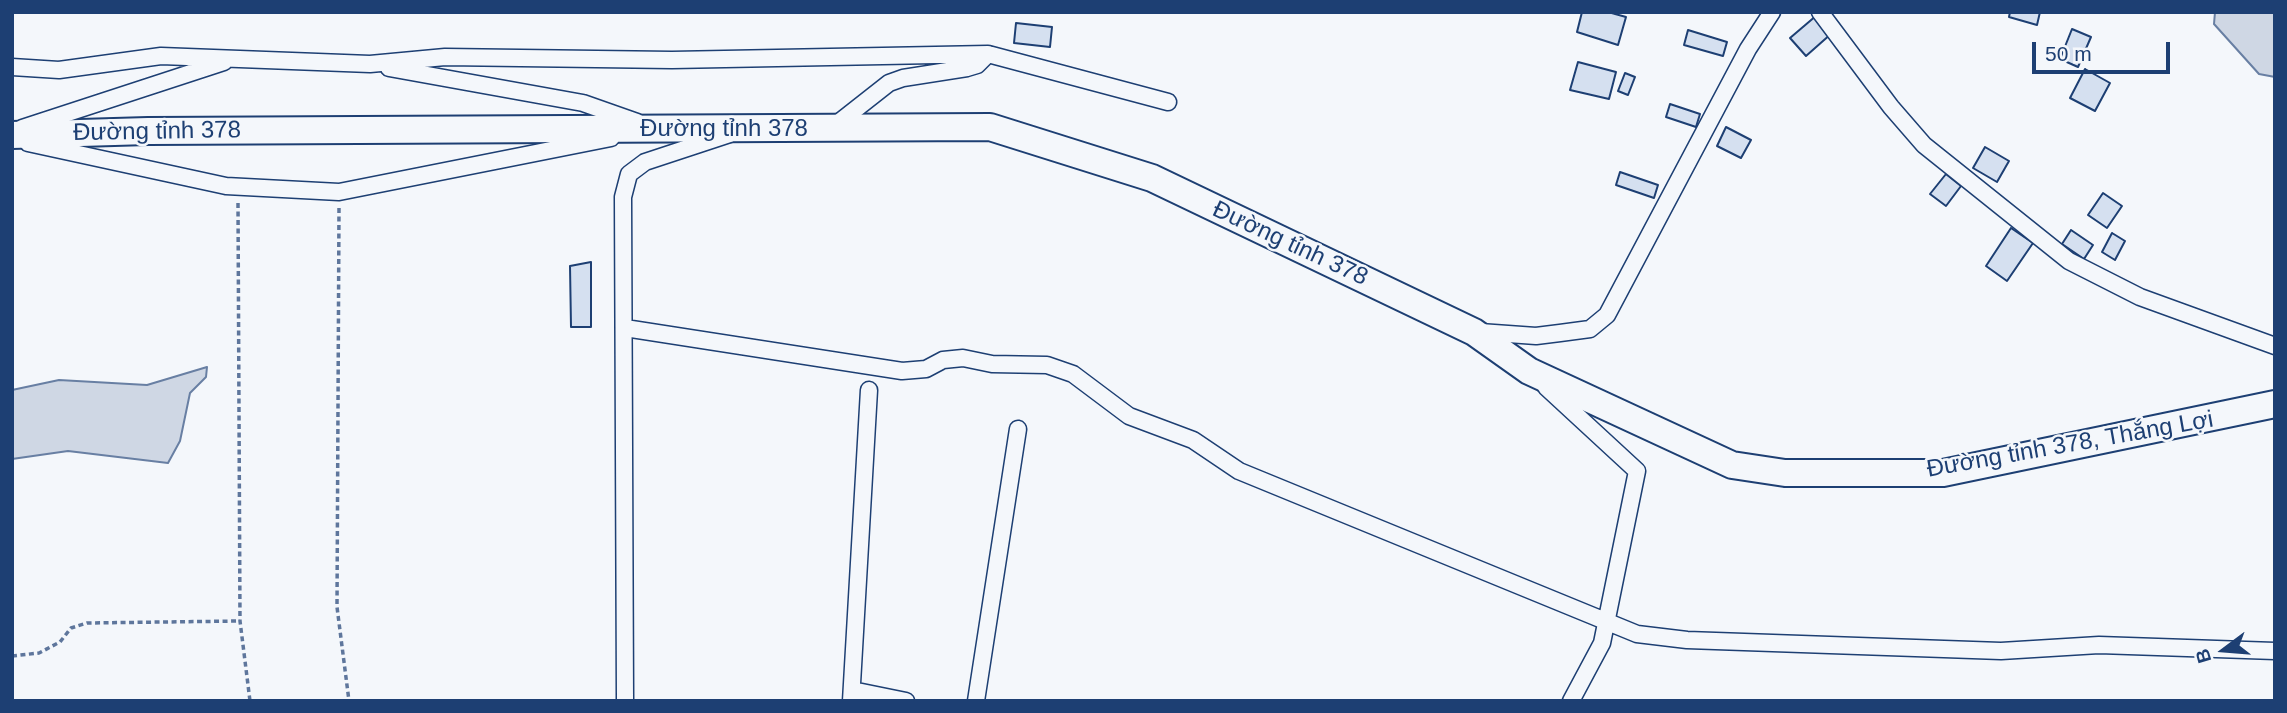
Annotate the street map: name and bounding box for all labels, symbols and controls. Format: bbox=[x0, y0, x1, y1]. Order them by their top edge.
scale bar bbox=[2035, 28, 2173, 72]
text: 50 m bbox=[2045, 42, 2092, 65]
street label: Đường tỉnh 378 bbox=[640, 115, 808, 143]
street label: Đường tỉnh 378 bbox=[73, 116, 241, 148]
street label: Đường tỉnh 378 bbox=[1208, 195, 1372, 293]
street label: Đường tỉnh 378, Thắng Lợi bbox=[1925, 406, 2215, 484]
north arrow bbox=[2189, 615, 2259, 685]
text: B bbox=[2191, 646, 2215, 665]

